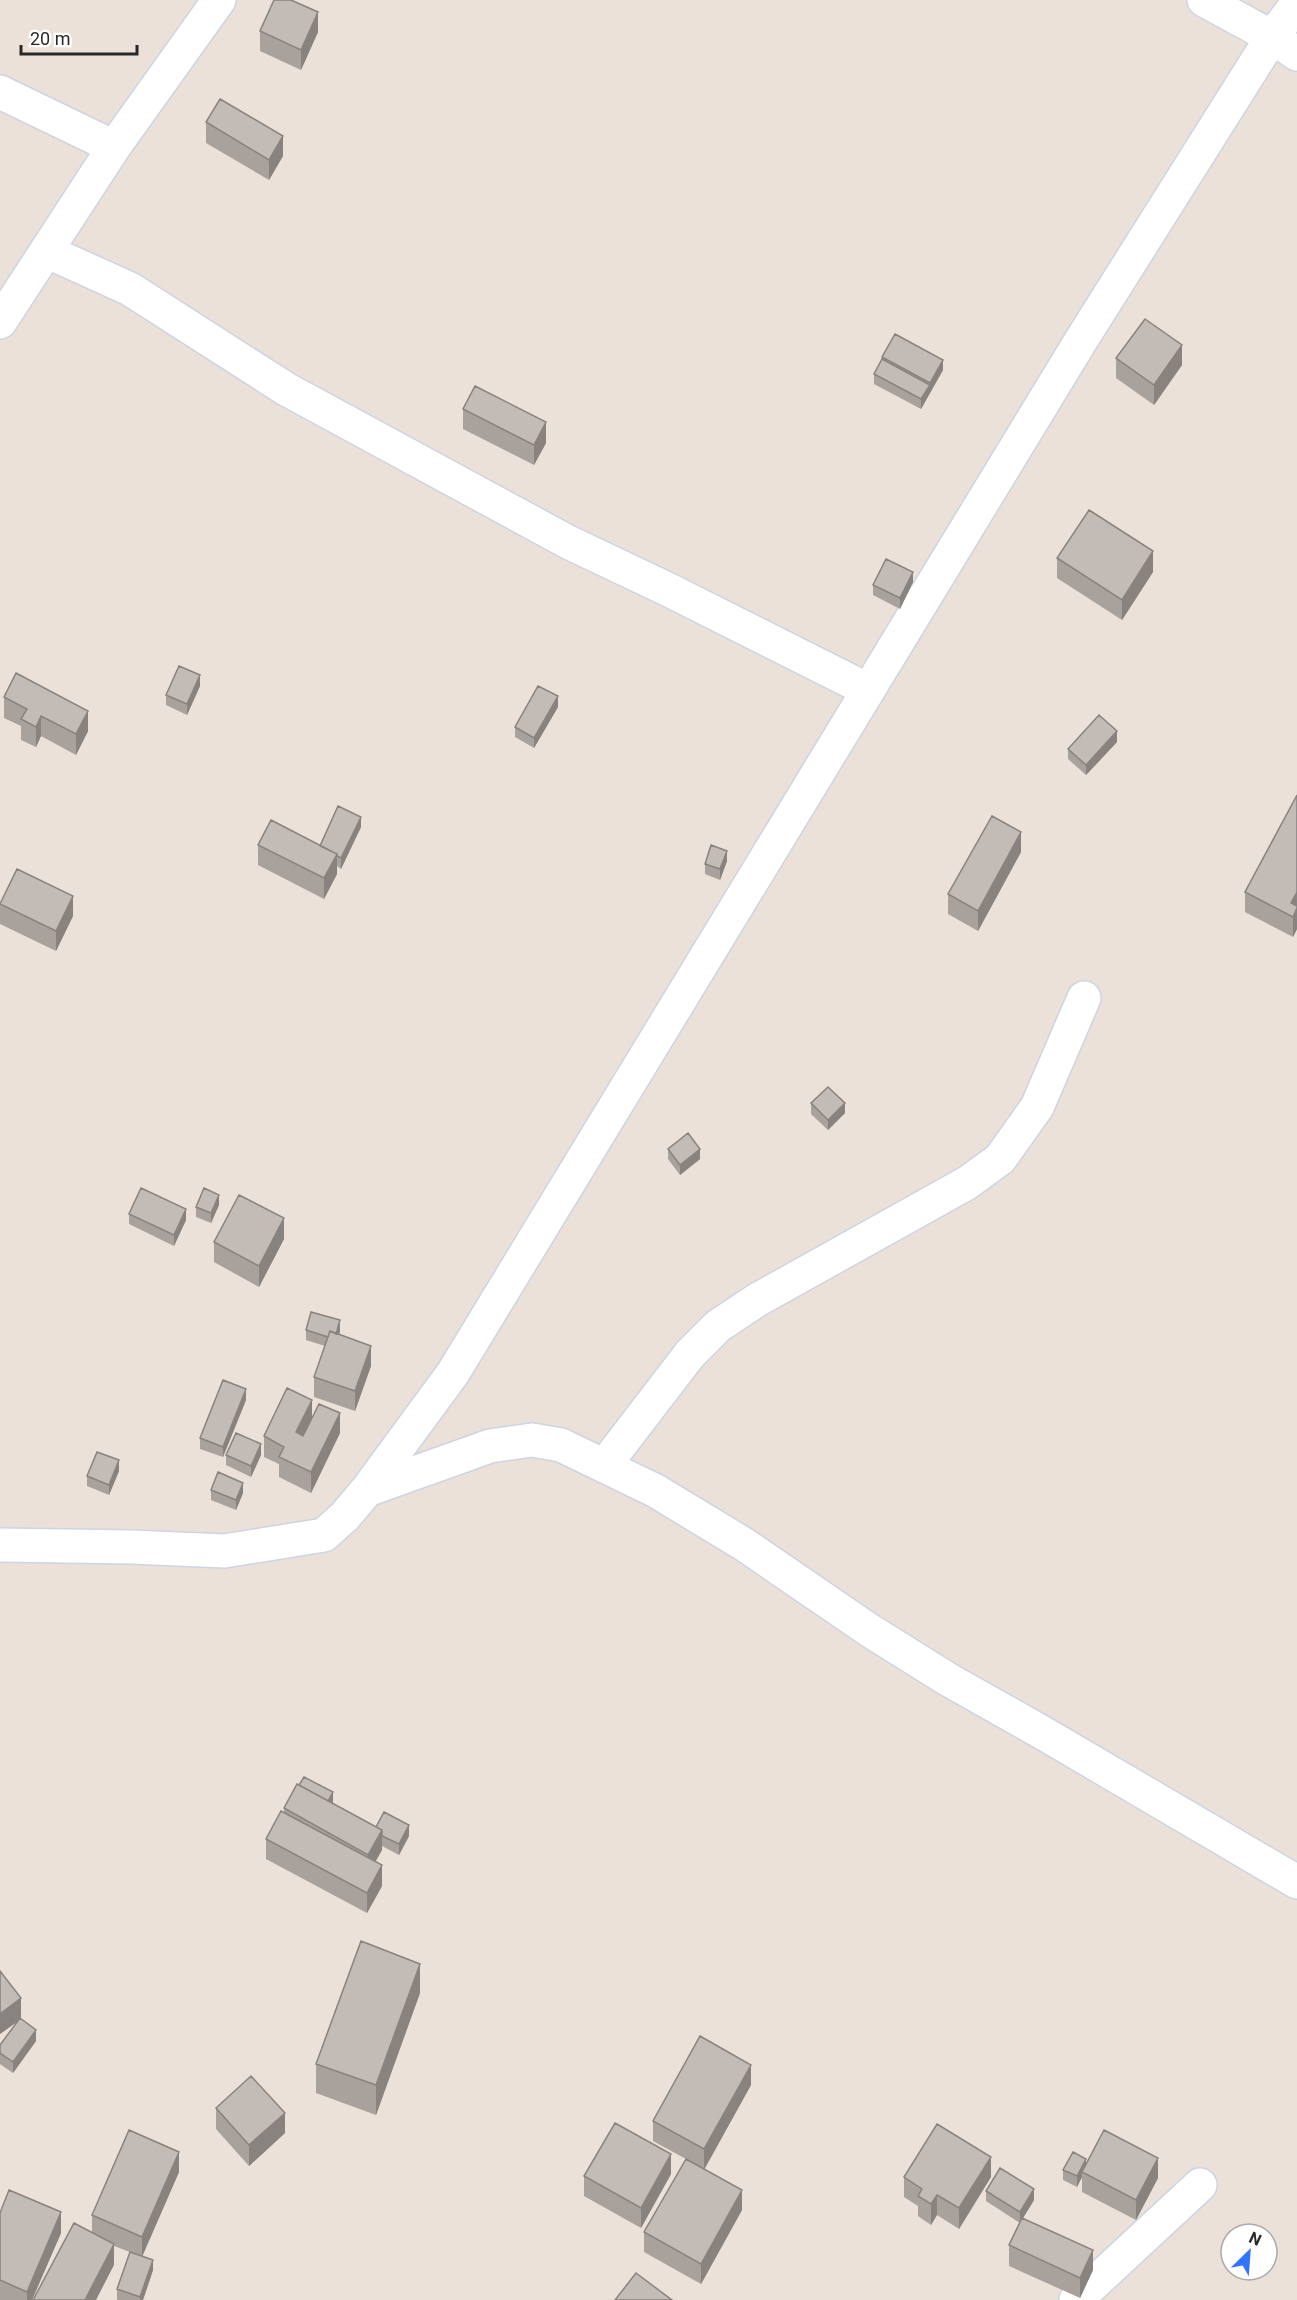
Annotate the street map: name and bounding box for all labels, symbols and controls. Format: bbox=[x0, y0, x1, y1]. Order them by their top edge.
scale bar bbox=[21, 18, 136, 56]
text: 20 m bbox=[30, 28, 70, 49]
north arrow bbox=[1219, 2222, 1279, 2282]
text: N bbox=[1246, 2228, 1264, 2250]

